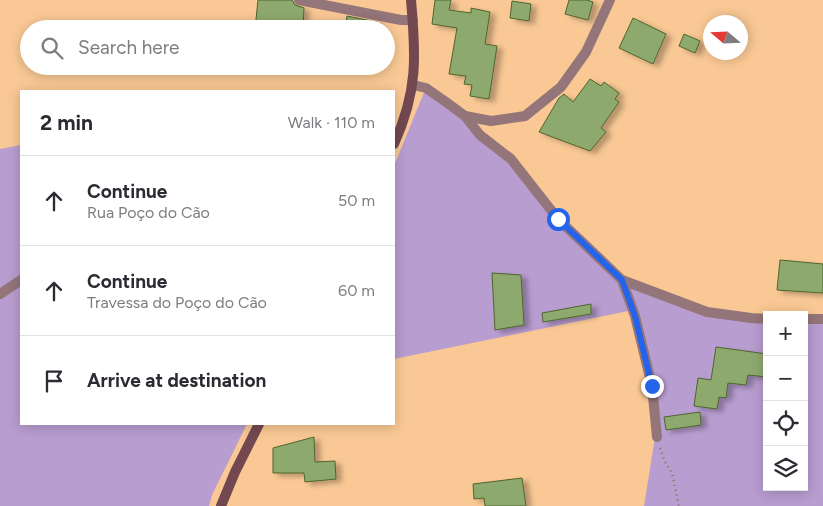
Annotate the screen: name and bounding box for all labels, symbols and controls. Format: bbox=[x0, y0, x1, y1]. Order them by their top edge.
north arrow bbox=[703, 15, 748, 60]
search box bbox=[20, 20, 395, 75]
icon: search bbox=[38, 34, 66, 62]
text: Search here bbox=[78, 36, 180, 59]
text: 2 min bbox=[40, 110, 93, 135]
text: Walk · 110 m bbox=[288, 113, 375, 132]
text: Continue bbox=[87, 180, 167, 203]
icon: ahead bbox=[40, 187, 68, 215]
text: 50 m bbox=[338, 191, 375, 210]
text: Rua Poço do Cão bbox=[87, 203, 210, 222]
route start bbox=[547, 208, 570, 231]
text: Continue bbox=[87, 270, 167, 293]
icon: ahead bbox=[40, 277, 68, 305]
text: 60 m bbox=[338, 281, 375, 300]
text: Travessa do Poço do Cão bbox=[87, 293, 267, 312]
map controls bbox=[763, 311, 808, 491]
button: + bbox=[763, 311, 808, 356]
button: − bbox=[763, 356, 808, 401]
icon: arrive bbox=[40, 367, 68, 395]
text: Arrive at destination bbox=[87, 369, 266, 392]
route end bbox=[641, 375, 664, 398]
button: locate bbox=[763, 401, 808, 446]
button: layers bbox=[763, 446, 808, 491]

